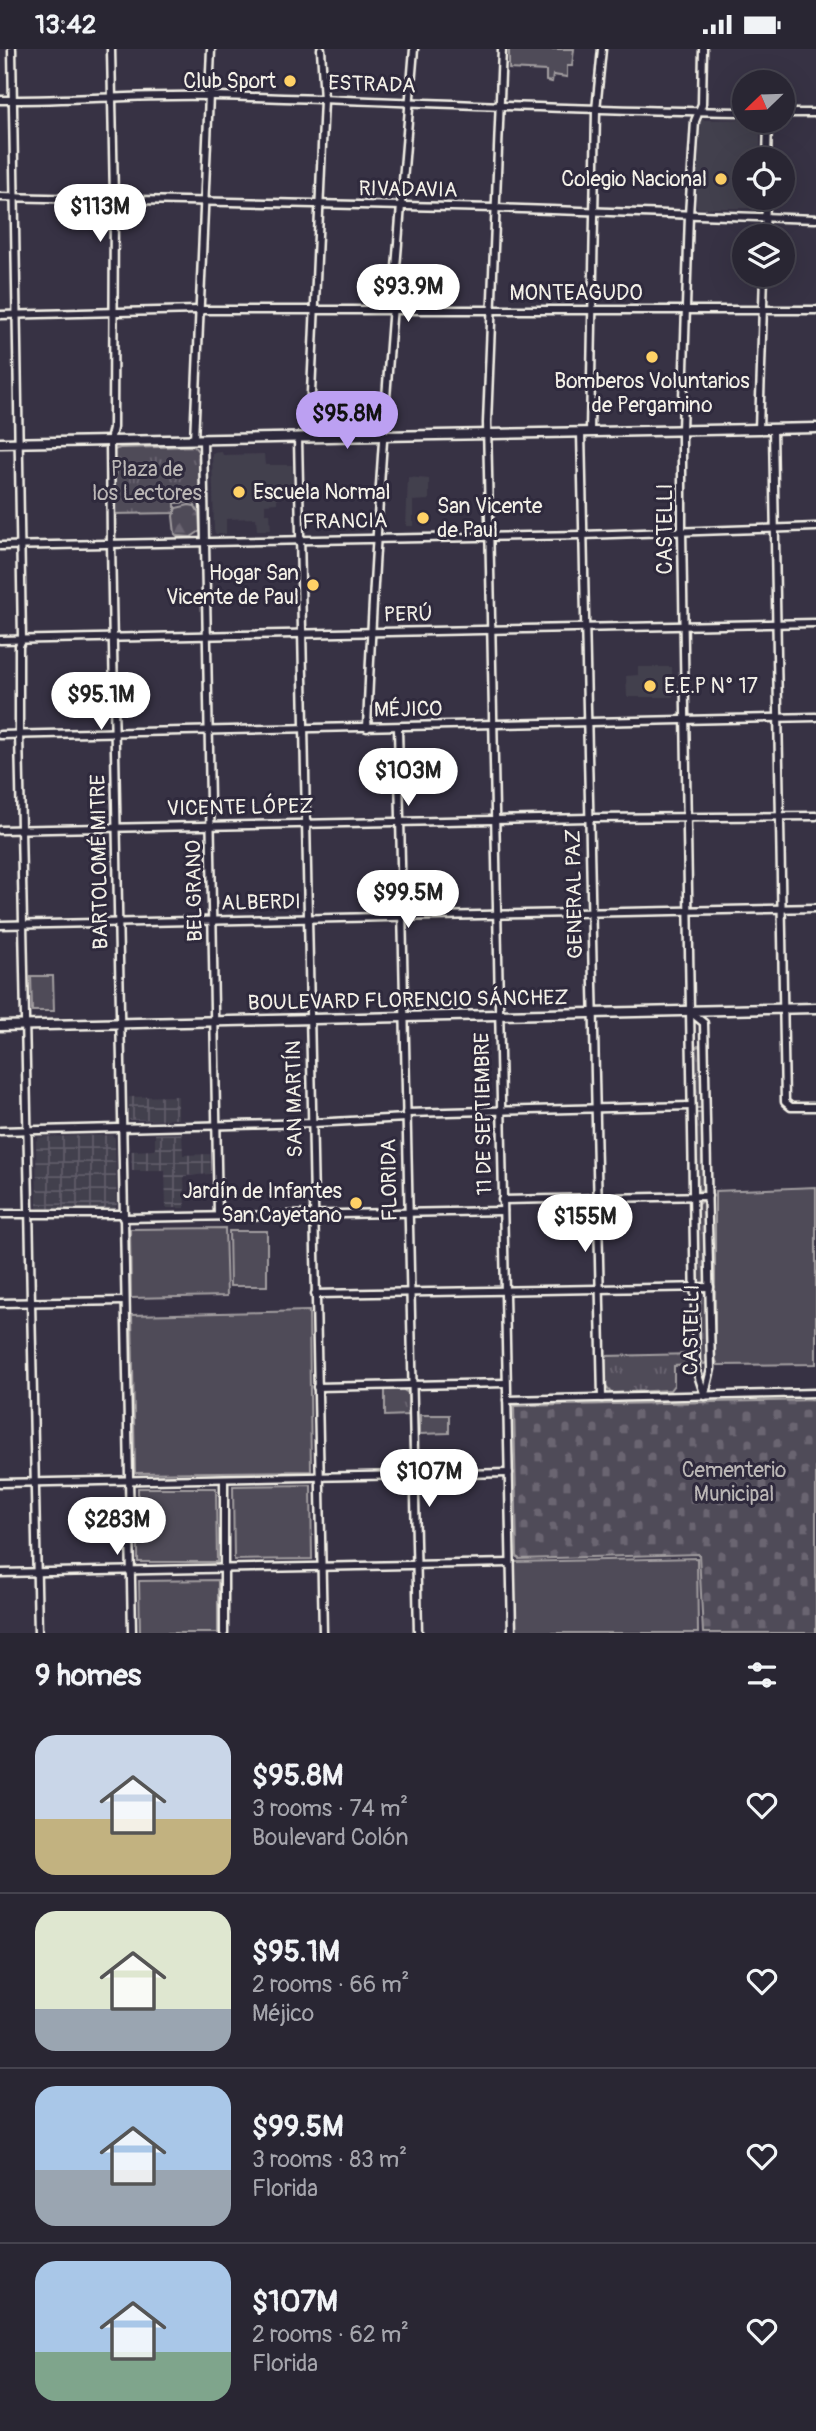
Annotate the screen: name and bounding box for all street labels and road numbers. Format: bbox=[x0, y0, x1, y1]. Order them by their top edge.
street label: ESTRADA bbox=[328, 69, 416, 100]
street label: RIVADAVIA bbox=[358, 175, 458, 204]
street label: MONTEAGUDO bbox=[509, 280, 643, 307]
street label: CASTELLI bbox=[652, 483, 679, 575]
street label: FRANCIA bbox=[302, 507, 388, 536]
street label: PERÚ bbox=[383, 601, 433, 628]
street label: MÉJICO bbox=[374, 695, 442, 724]
street label: BARTOLOMÉ MITRE bbox=[84, 774, 115, 950]
street label: VICENTE LÓPEZ bbox=[166, 792, 314, 822]
street label: GENERAL PAZ bbox=[560, 829, 589, 959]
street label: BELGRANO bbox=[180, 840, 209, 942]
street label: ALBERDI bbox=[221, 888, 301, 917]
street label: BOULEVARD FLORENCIO SÁNCHEZ bbox=[247, 984, 569, 1017]
street label: 11 DE SEPTIEMBRE bbox=[469, 1032, 498, 1196]
street label: SAN MARTÍN bbox=[280, 1040, 309, 1158]
street label: FLORIDA bbox=[375, 1138, 404, 1222]
street label: CASTELLI bbox=[677, 1284, 706, 1376]

